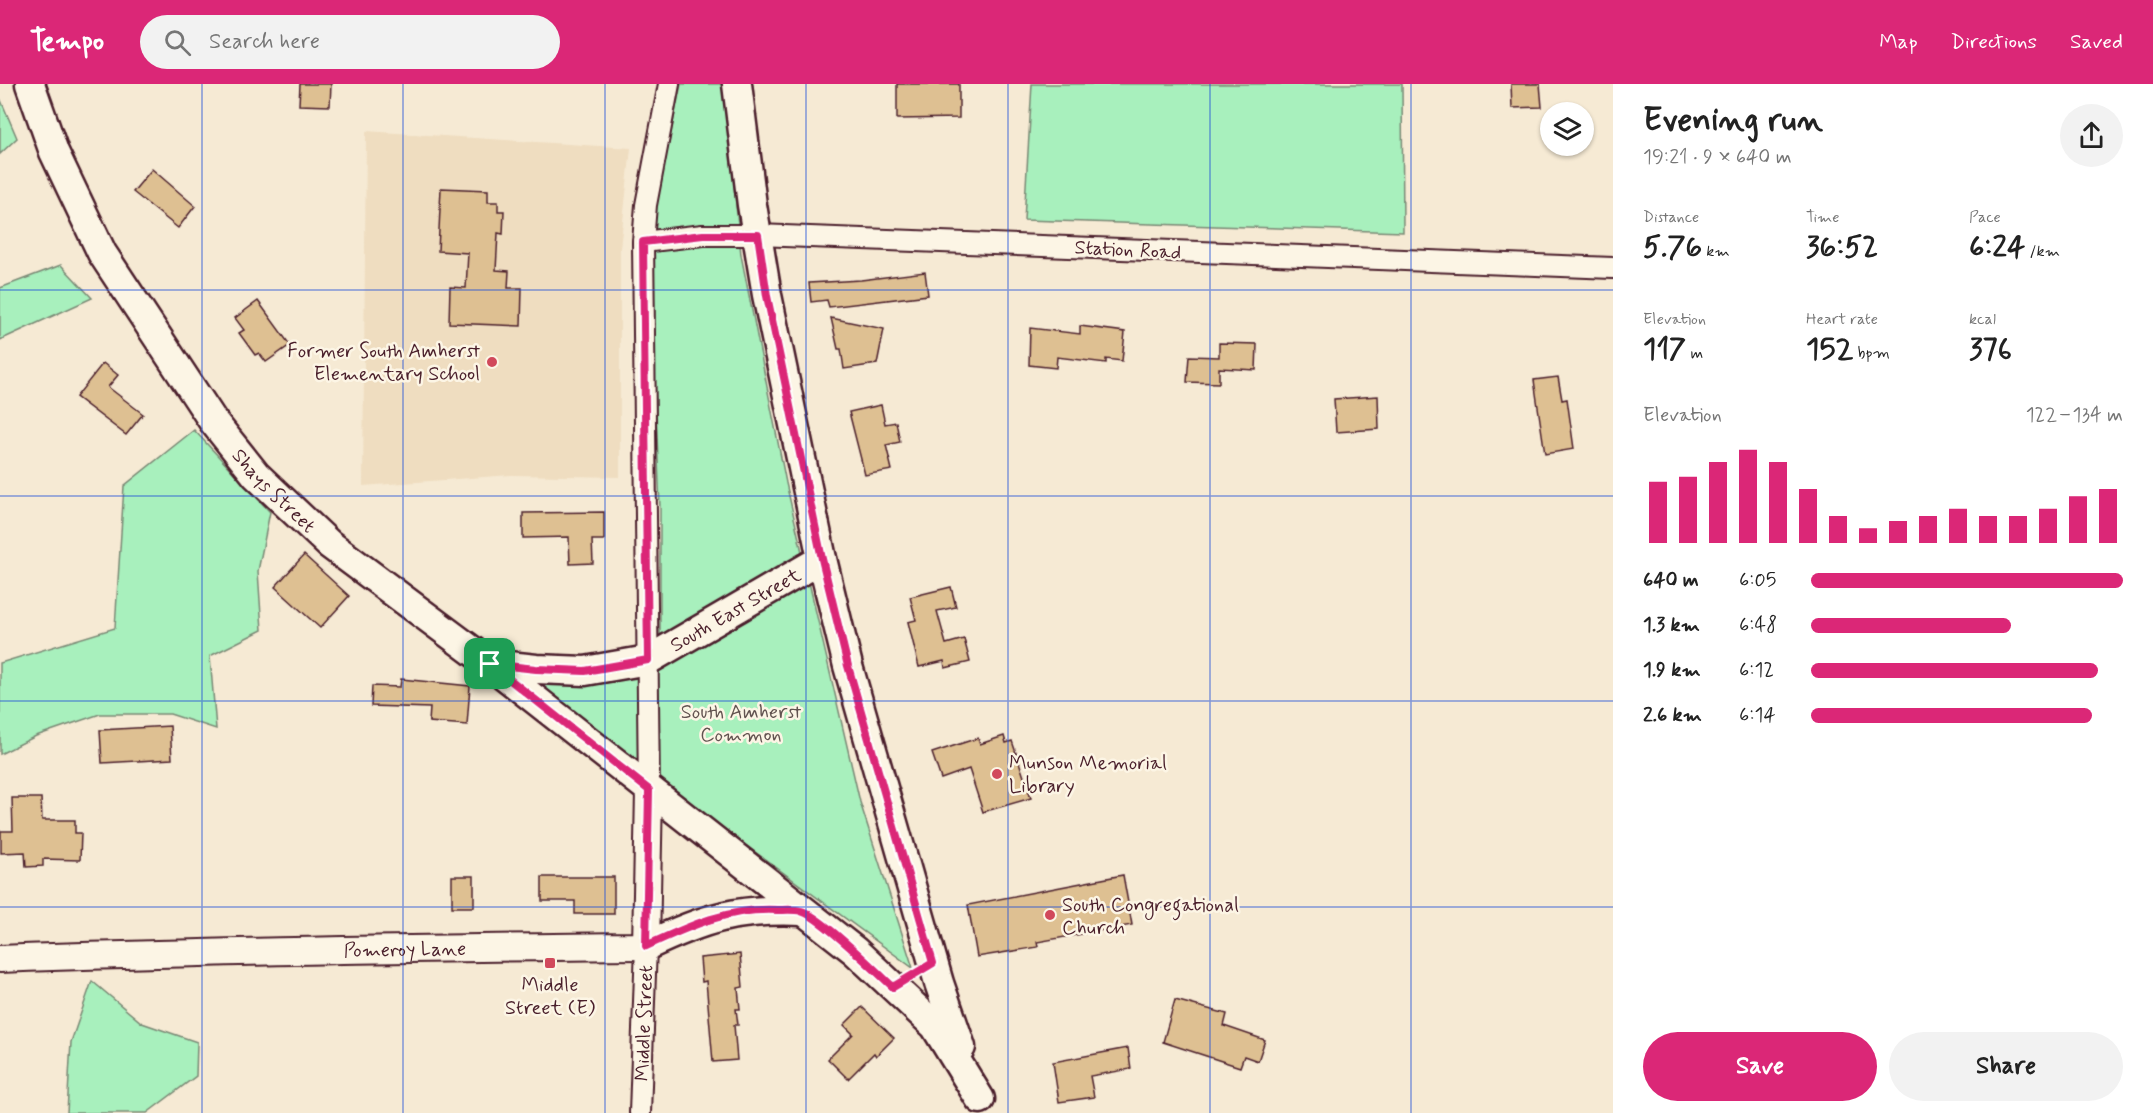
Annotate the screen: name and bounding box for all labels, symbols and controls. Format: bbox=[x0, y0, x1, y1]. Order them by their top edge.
search box bbox=[140, 15, 560, 69]
text: Tempo bbox=[30, 24, 104, 61]
icon: search bbox=[161, 26, 194, 59]
text: Search here bbox=[209, 28, 320, 56]
text: Map bbox=[1879, 28, 1918, 56]
text: Directions bbox=[1951, 28, 2037, 56]
text: Saved bbox=[2070, 28, 2123, 56]
text: Evening run bbox=[1643, 99, 1823, 143]
map controls bbox=[1540, 102, 1594, 156]
button: layers bbox=[1540, 102, 1594, 156]
button: share bbox=[2060, 104, 2123, 167]
text: 19:21 · 9 × 640 m bbox=[1643, 144, 1792, 171]
text: Distance bbox=[1643, 207, 1699, 228]
text: Time bbox=[1806, 207, 1840, 228]
text: Pace bbox=[1969, 207, 2001, 228]
text: 5.76 bbox=[1643, 228, 1702, 267]
text: 36:52 bbox=[1806, 228, 1878, 267]
text: 6:24 bbox=[1969, 228, 2025, 267]
street label: Station Road bbox=[1074, 234, 1182, 267]
text: km bbox=[1702, 241, 1730, 262]
text: /km bbox=[2025, 241, 2060, 262]
text: Elevation bbox=[1643, 309, 1706, 330]
text: Heart rate bbox=[1806, 309, 1878, 330]
text: kcal bbox=[1969, 309, 1996, 330]
text: 117 bbox=[1643, 330, 1686, 369]
text: 152 bbox=[1806, 330, 1853, 369]
text: 376 bbox=[1969, 330, 2012, 369]
place label: Former South Amherst Elementary School bbox=[287, 338, 480, 388]
text: m bbox=[1686, 343, 1703, 364]
text: bpm bbox=[1853, 343, 1890, 364]
marker: Former South Amherst Elementary School bbox=[485, 355, 499, 369]
text: Elevation bbox=[1643, 402, 1722, 429]
text: 122–134 m bbox=[2026, 402, 2123, 429]
street label: Shays Street bbox=[225, 443, 321, 540]
street label: South East Street bbox=[666, 562, 806, 659]
text: 640 m bbox=[1643, 567, 1699, 594]
text: 6:05 bbox=[1739, 567, 1776, 594]
text: 1.3 km bbox=[1643, 612, 1700, 639]
text: 6:48 bbox=[1739, 612, 1777, 639]
pin bbox=[464, 638, 515, 689]
icon: arrive bbox=[473, 647, 506, 680]
text: 1.9 km bbox=[1643, 657, 1701, 684]
text: 6:12 bbox=[1739, 657, 1774, 684]
park label: South Amherst Common bbox=[681, 699, 801, 749]
text: 2.6 km bbox=[1643, 702, 1702, 729]
text: 6:14 bbox=[1739, 702, 1776, 729]
place label: Munson Memorial Library bbox=[1009, 750, 1167, 800]
marker: Munson Memorial Library bbox=[990, 767, 1004, 781]
place label: South Congregational Church bbox=[1062, 892, 1239, 942]
marker: South Congregational Church bbox=[1043, 908, 1057, 922]
street label: Pomeroy Lane bbox=[343, 936, 466, 965]
marker: Middle Street (E) bbox=[543, 956, 557, 970]
street label: Middle Street bbox=[629, 964, 660, 1082]
place label: Middle Street (E) bbox=[505, 972, 595, 1022]
button: Save bbox=[1643, 1032, 1877, 1101]
button: Share bbox=[1889, 1032, 2123, 1101]

